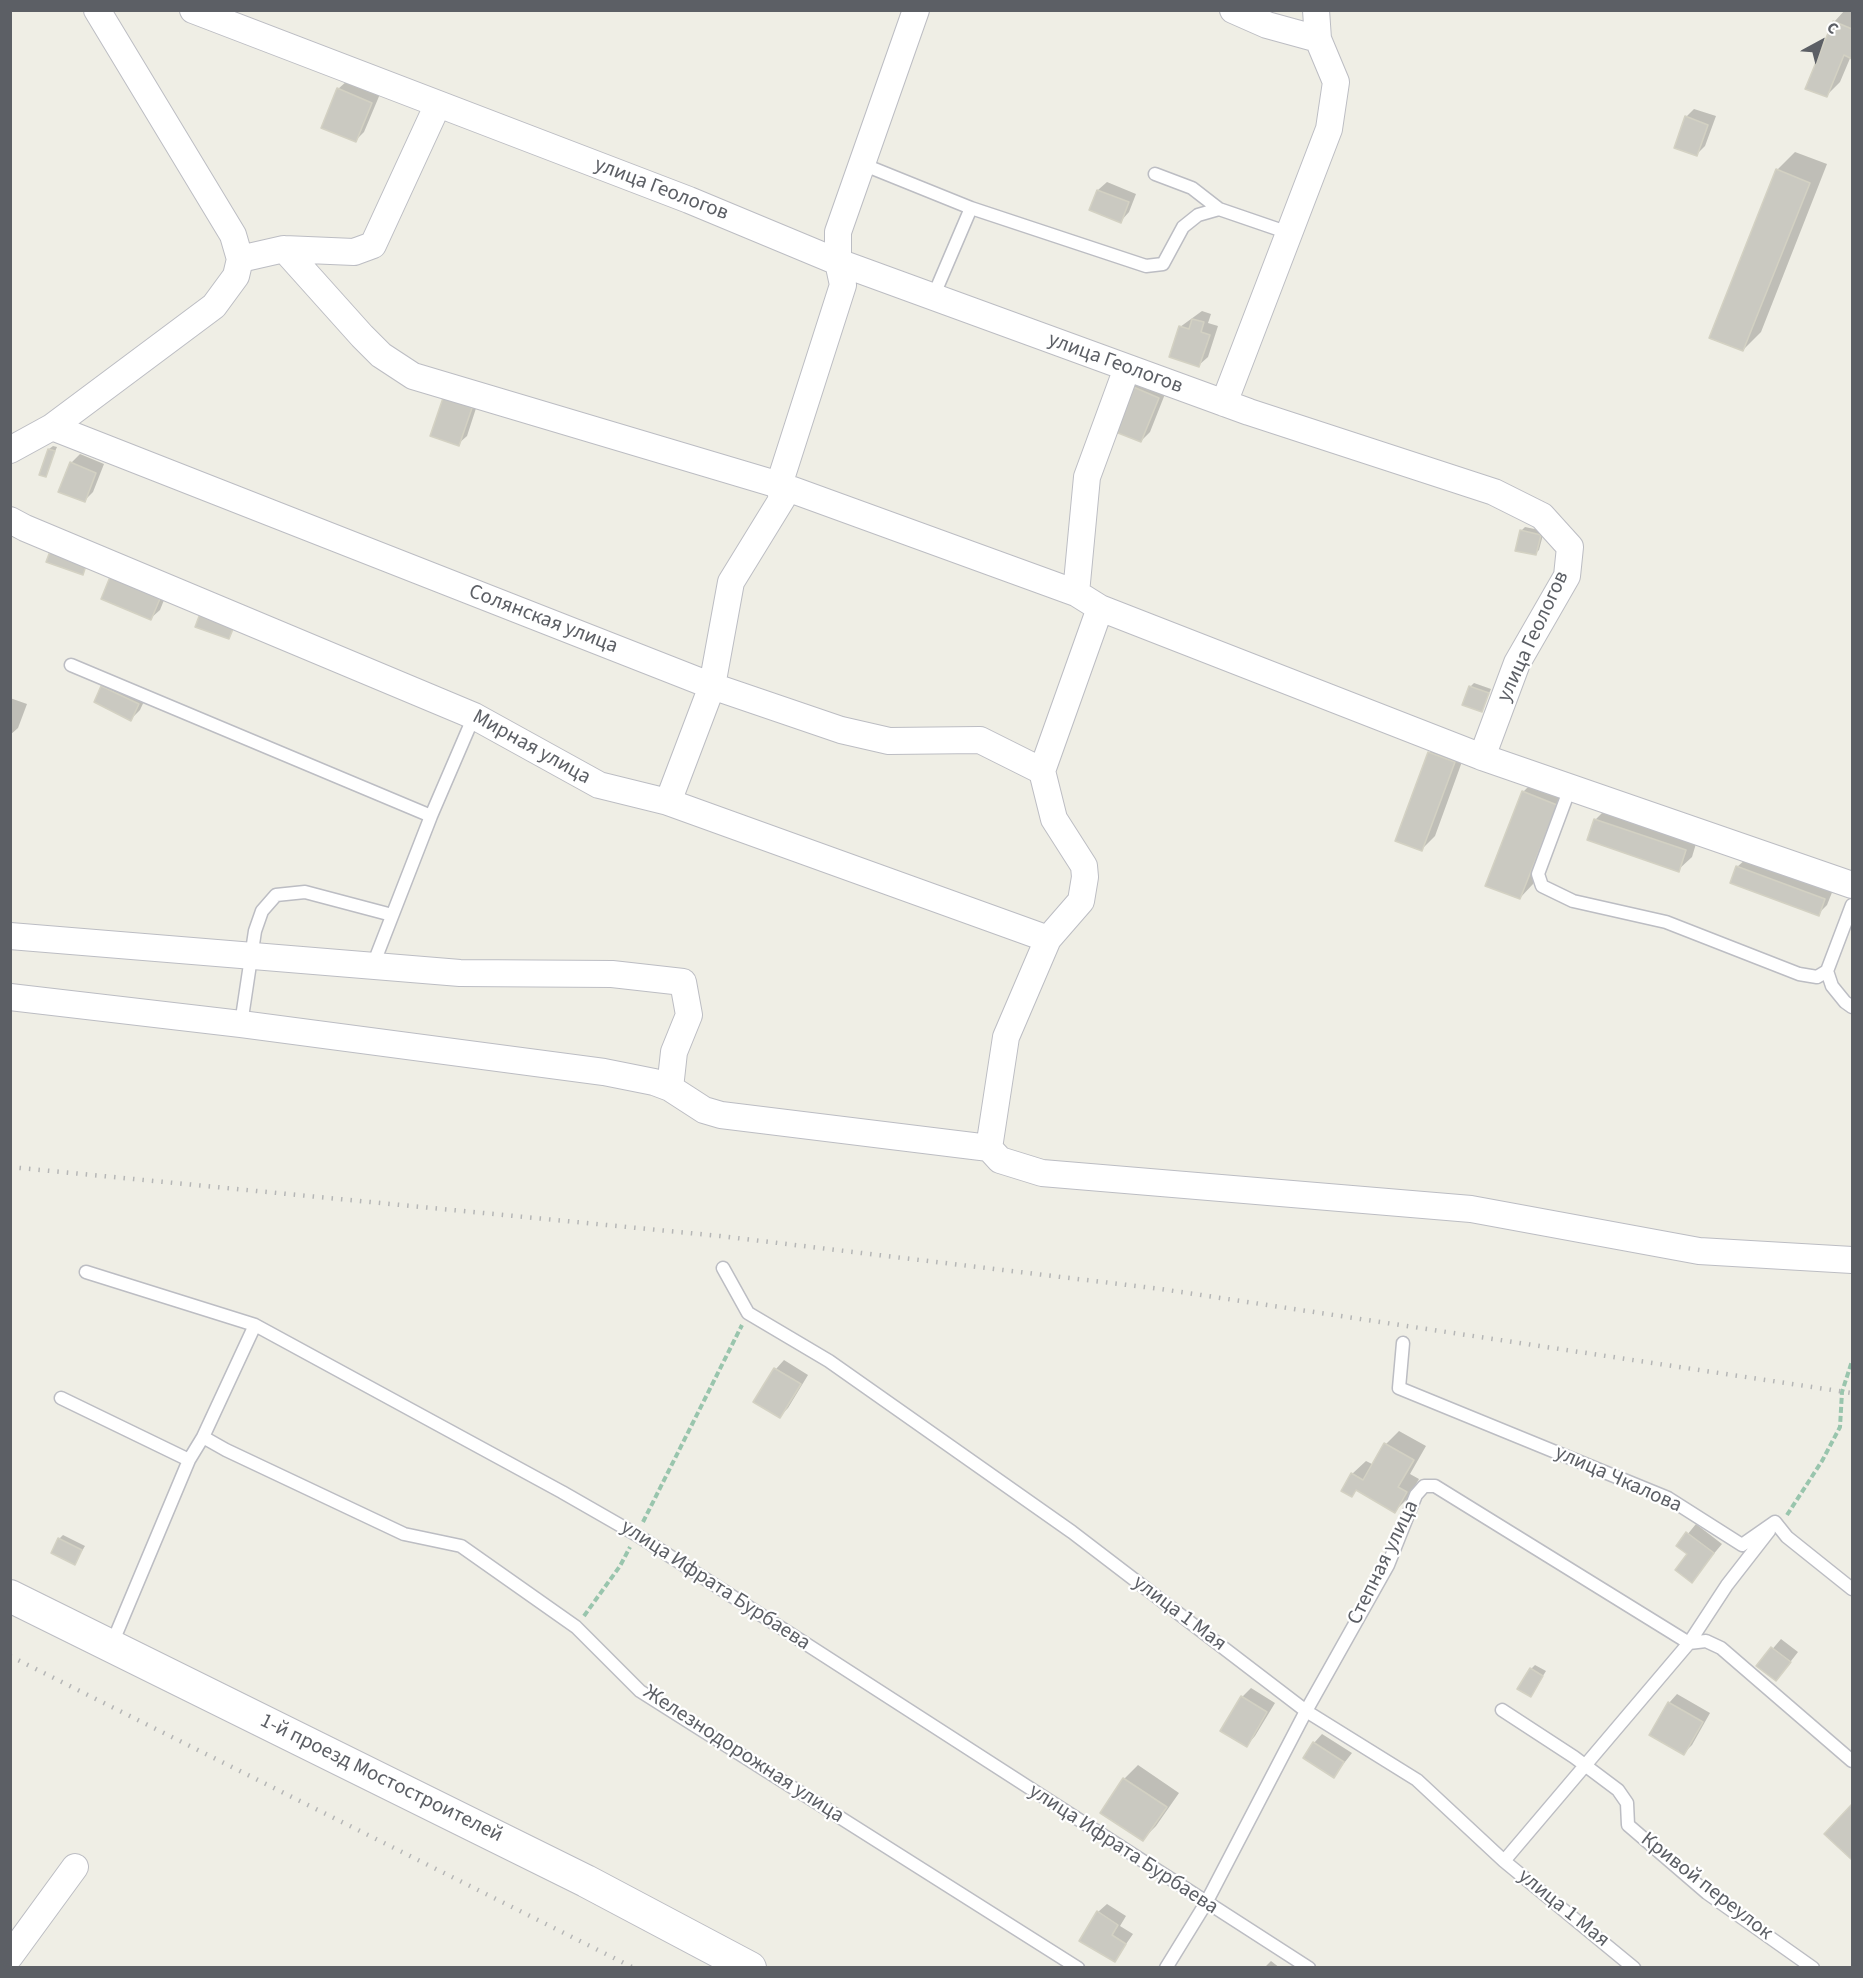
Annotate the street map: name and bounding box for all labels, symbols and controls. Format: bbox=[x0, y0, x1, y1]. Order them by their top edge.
north arrow bbox=[1791, 12, 1851, 72]
text: С bbox=[1822, 17, 1843, 40]
street label: улица Геологов bbox=[590, 153, 732, 227]
street label: улица Геологов bbox=[1044, 328, 1186, 400]
street label: улица Геологов bbox=[1493, 568, 1575, 706]
street label: Солянская улица bbox=[465, 580, 621, 660]
street label: Мирная улица bbox=[468, 705, 594, 791]
street label: улица Чкалова bbox=[1551, 1441, 1685, 1519]
street label: Степная улица bbox=[1343, 1497, 1425, 1629]
street label: улица Ифрата Бурбаева bbox=[615, 1515, 815, 1657]
street label: улица 1 Мая bbox=[1127, 1571, 1231, 1657]
street label: Железнодорожная улица bbox=[638, 1681, 848, 1829]
street label: 1-й проезд Мостостроителей bbox=[255, 1709, 507, 1849]
street label: улица Ифрата Бурбаева bbox=[1023, 1779, 1223, 1921]
street label: Кривой переулок bbox=[1635, 1828, 1777, 1946]
street label: улица 1 Мая bbox=[1512, 1864, 1614, 1954]

